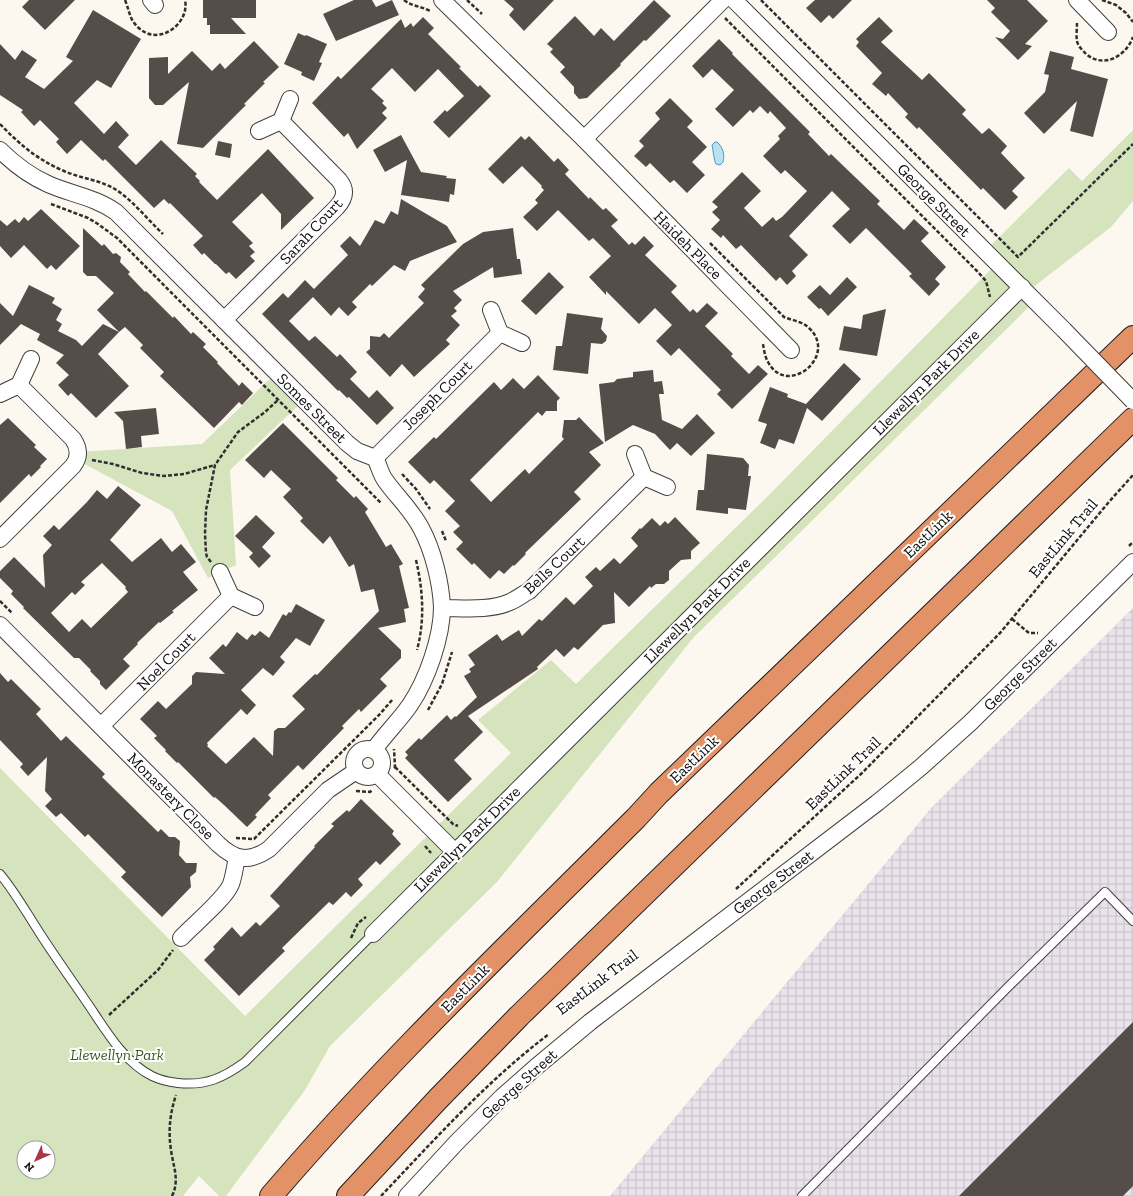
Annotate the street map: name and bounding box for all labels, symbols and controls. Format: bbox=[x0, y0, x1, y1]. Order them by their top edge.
street label: George Street bbox=[893, 159, 975, 241]
street label: Sarah Court bbox=[276, 194, 346, 268]
street label: Haideh Place bbox=[650, 207, 726, 283]
street label: Llewellyn Park Drive bbox=[869, 325, 983, 439]
street label: Joseph Court bbox=[398, 356, 476, 434]
street label: Somes Street bbox=[273, 369, 351, 447]
street label: EastLink Trail bbox=[1025, 495, 1101, 581]
street label: EastLink bbox=[900, 506, 957, 562]
street label: Bells Court bbox=[520, 532, 589, 598]
street label: Llewellyn Park Drive bbox=[640, 553, 754, 667]
street label: Noel Court bbox=[133, 628, 199, 694]
street label: George Street bbox=[979, 633, 1061, 715]
street label: EastLink bbox=[666, 731, 723, 787]
street label: EastLink Trail bbox=[802, 732, 884, 814]
street label: Monastery Close bbox=[124, 749, 218, 843]
street label: Llewellyn Park Drive bbox=[410, 782, 524, 896]
street label: George Street bbox=[729, 846, 817, 918]
street label: EastLink Trail bbox=[553, 945, 641, 1019]
street label: EastLink bbox=[437, 959, 494, 1016]
park label: Llewellyn Park bbox=[70, 1045, 164, 1064]
street label: George Street bbox=[477, 1045, 561, 1123]
north arrow bbox=[16, 1140, 56, 1180]
text: N bbox=[21, 1159, 37, 1174]

